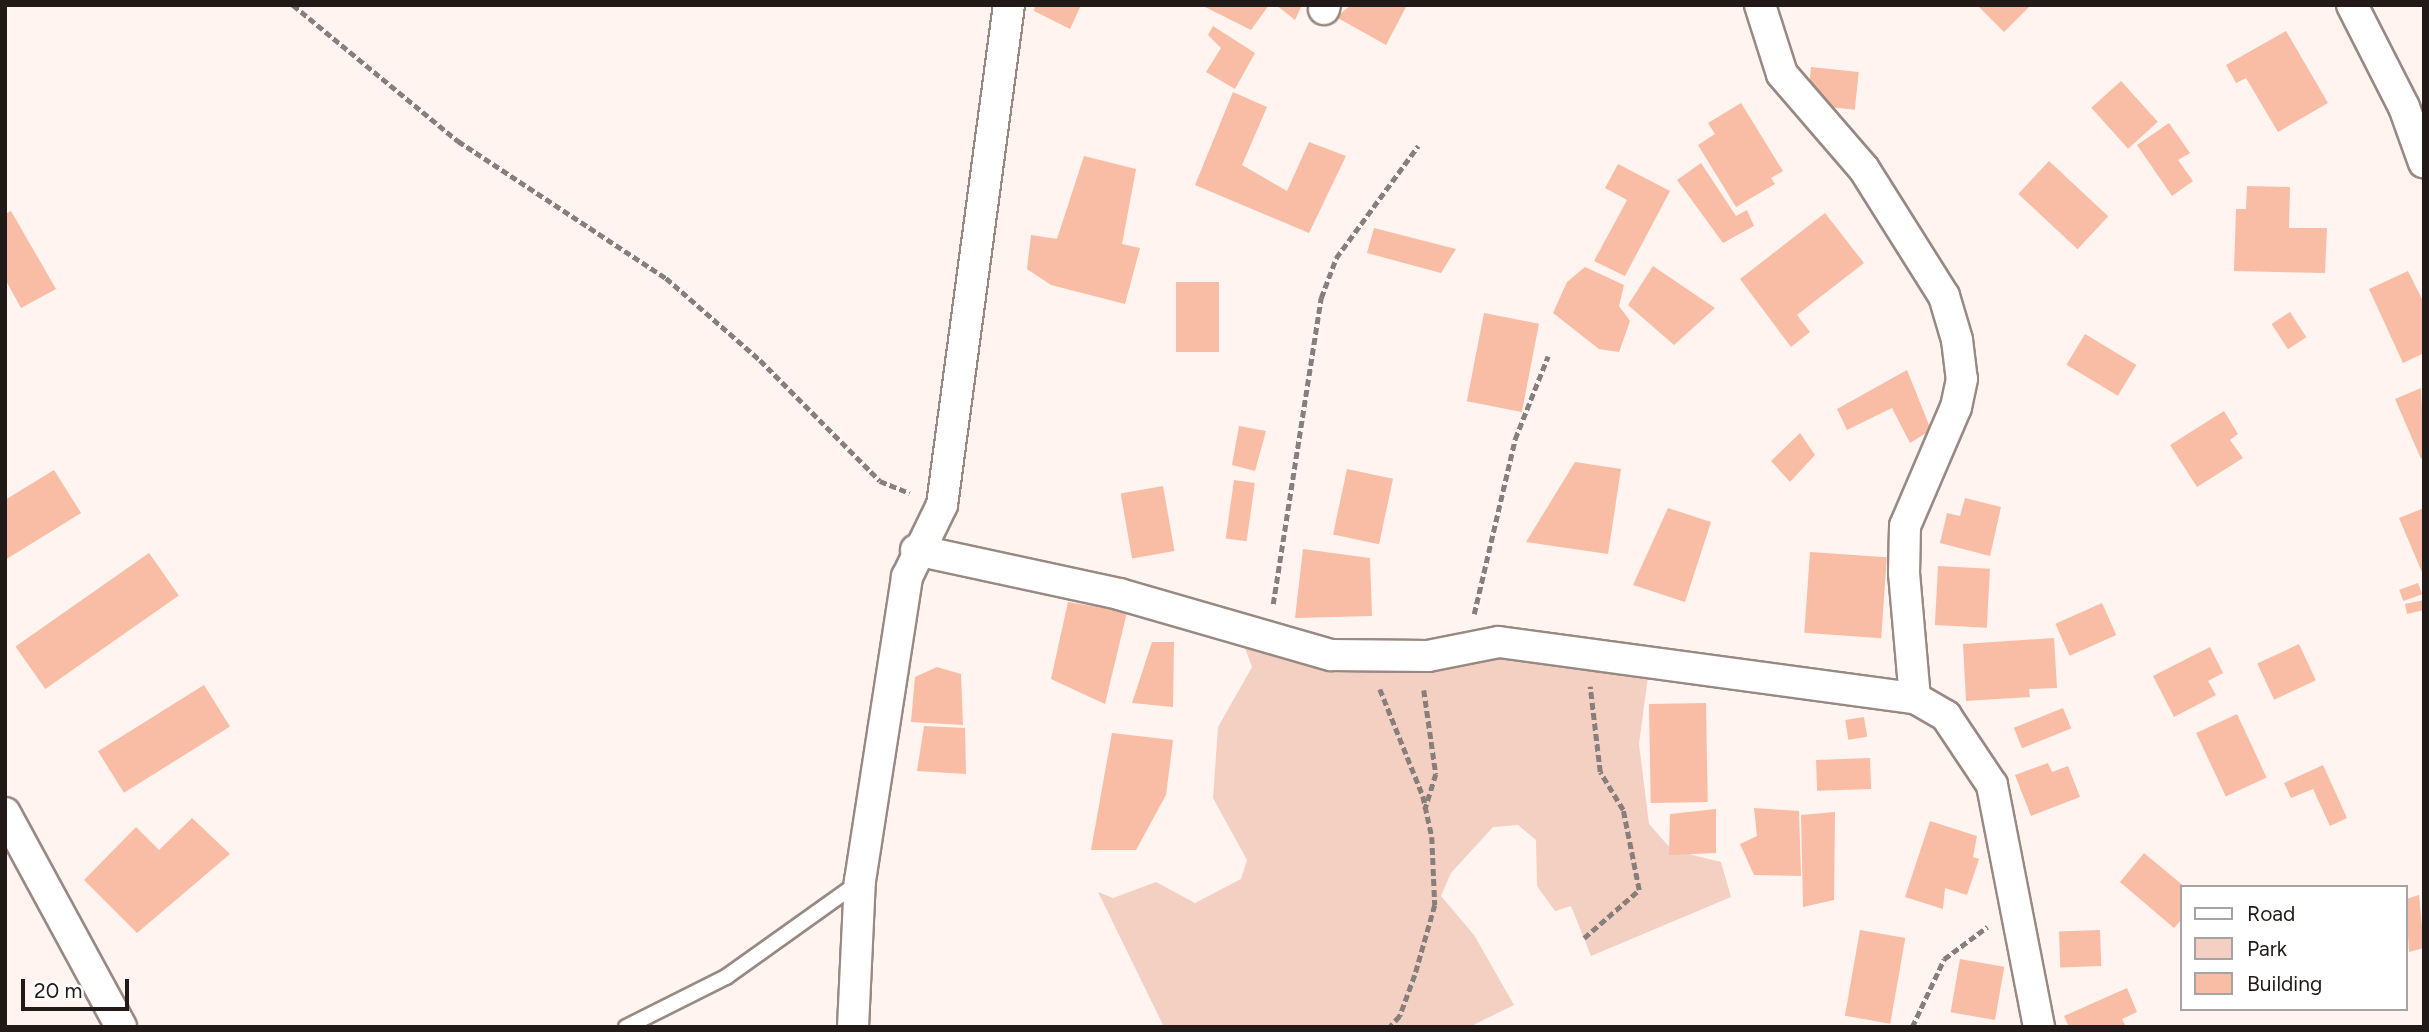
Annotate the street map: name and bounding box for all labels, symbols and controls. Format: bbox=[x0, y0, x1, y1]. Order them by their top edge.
legend bbox=[2180, 885, 2408, 1011]
text: Road bbox=[2247, 901, 2295, 926]
text: Park bbox=[2247, 936, 2287, 961]
scale bar bbox=[24, 965, 133, 1009]
text: Building bbox=[2247, 971, 2322, 996]
text: 20 m bbox=[34, 978, 82, 1003]

